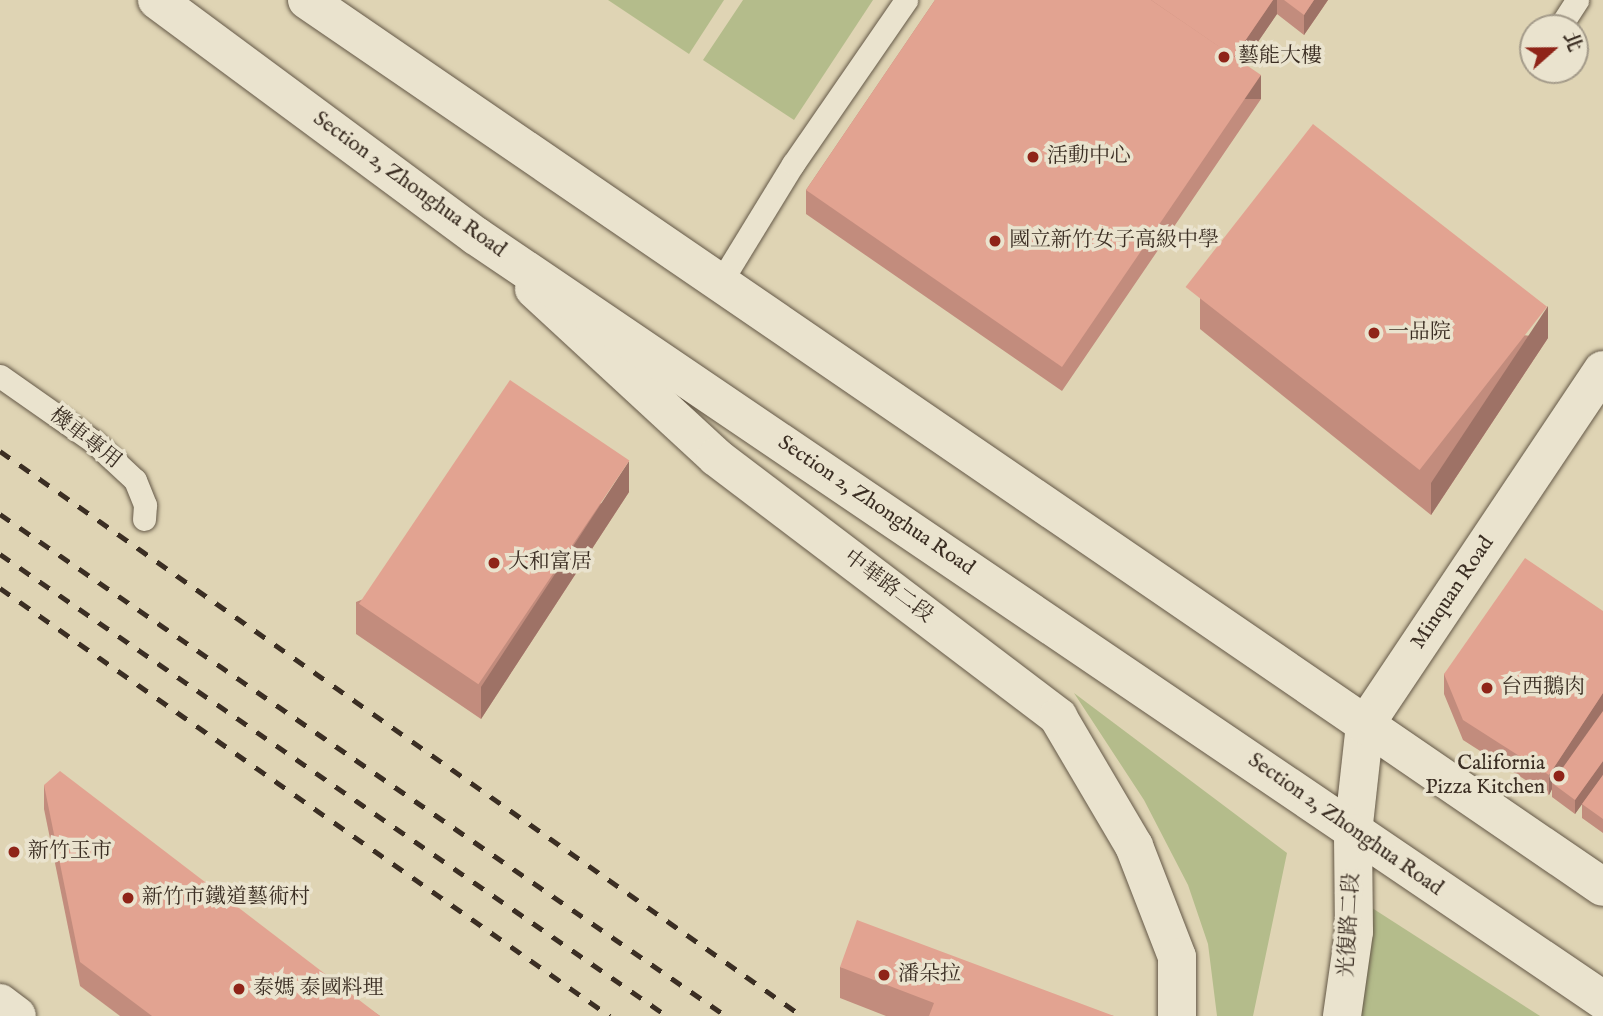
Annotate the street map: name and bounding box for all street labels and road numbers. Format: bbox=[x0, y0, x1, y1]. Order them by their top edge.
street label: Section 2, Zhonghua Road bbox=[308, 107, 510, 263]
street label: 機車專用 bbox=[44, 403, 126, 475]
street label: Section 2, Zhonghua Road bbox=[773, 431, 979, 581]
street label: Minquan Road bbox=[1406, 532, 1500, 654]
street label: 中華路二段 bbox=[838, 545, 938, 629]
street label: Section 2, Zhonghua Road bbox=[1243, 748, 1447, 902]
street label: 光復路二段 bbox=[1335, 872, 1365, 978]

